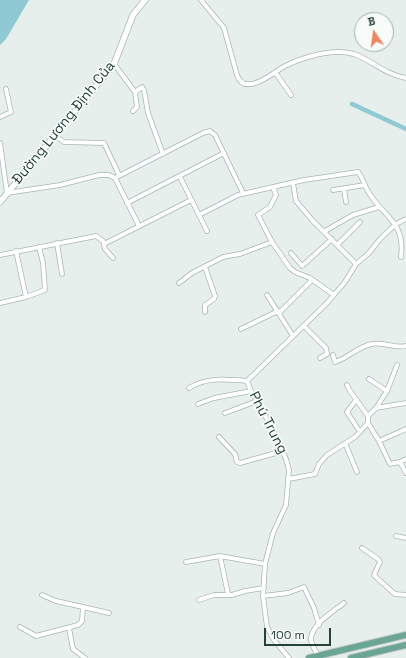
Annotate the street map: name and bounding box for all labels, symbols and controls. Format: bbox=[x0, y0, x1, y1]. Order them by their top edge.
north arrow bbox=[354, 12, 394, 52]
text: B bbox=[366, 14, 377, 29]
street label: Đường Lương Định Của bbox=[9, 58, 119, 188]
street label: Phú Trung bbox=[245, 389, 291, 457]
scale bar bbox=[266, 620, 333, 646]
text: 100 m bbox=[271, 627, 305, 643]

